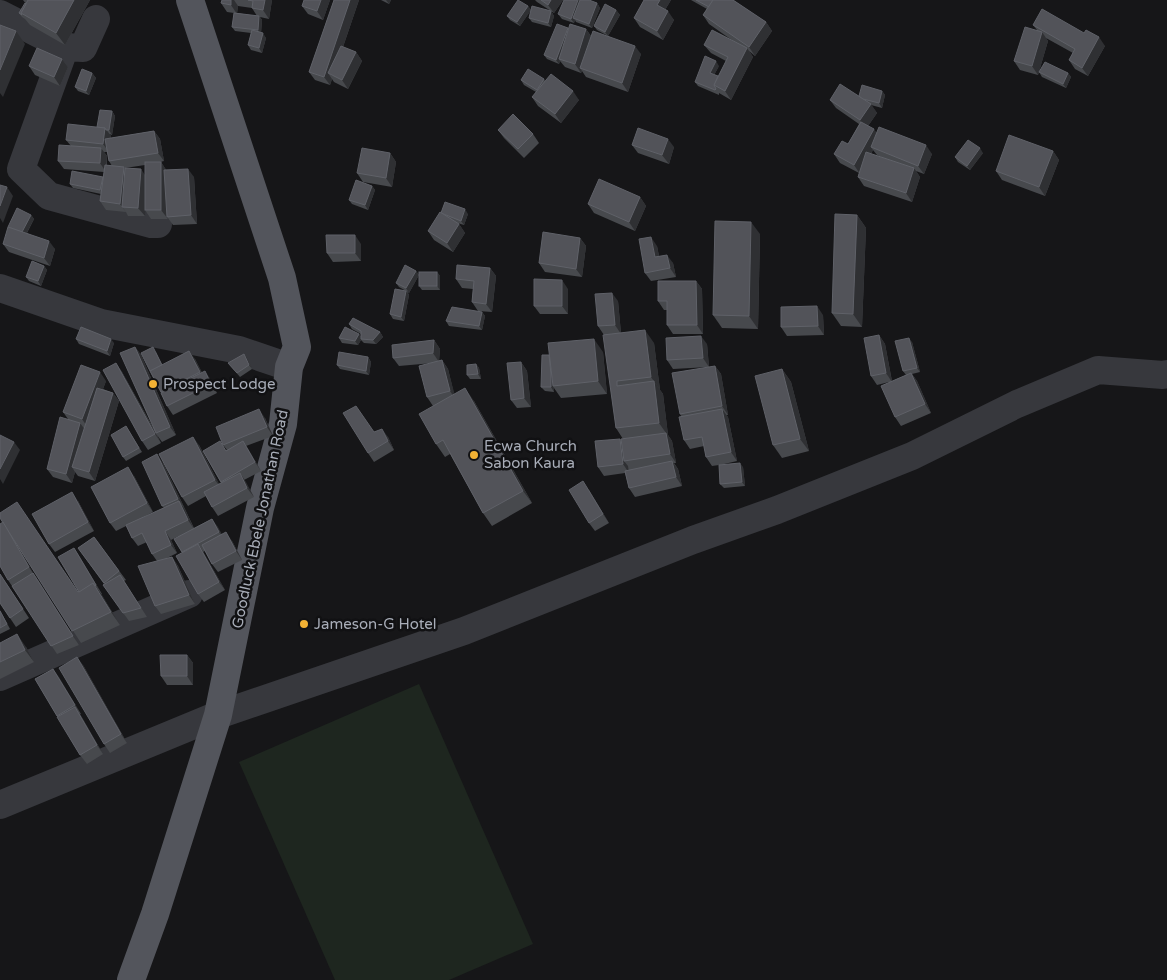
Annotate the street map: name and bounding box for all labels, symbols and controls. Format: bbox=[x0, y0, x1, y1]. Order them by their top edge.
place label: Prospect Lodge bbox=[163, 375, 276, 393]
marker: Prospect Lodge bbox=[147, 378, 159, 390]
street label: Goodluck Ebele Jonathan Road bbox=[228, 408, 292, 630]
place label: Ecwa Church Sabon Kaura bbox=[484, 437, 577, 472]
marker: Ecwa Church Sabon Kaura bbox=[468, 449, 480, 461]
place label: Jameson-G Hotel bbox=[314, 615, 437, 633]
marker: Jameson-G Hotel bbox=[298, 618, 310, 630]

